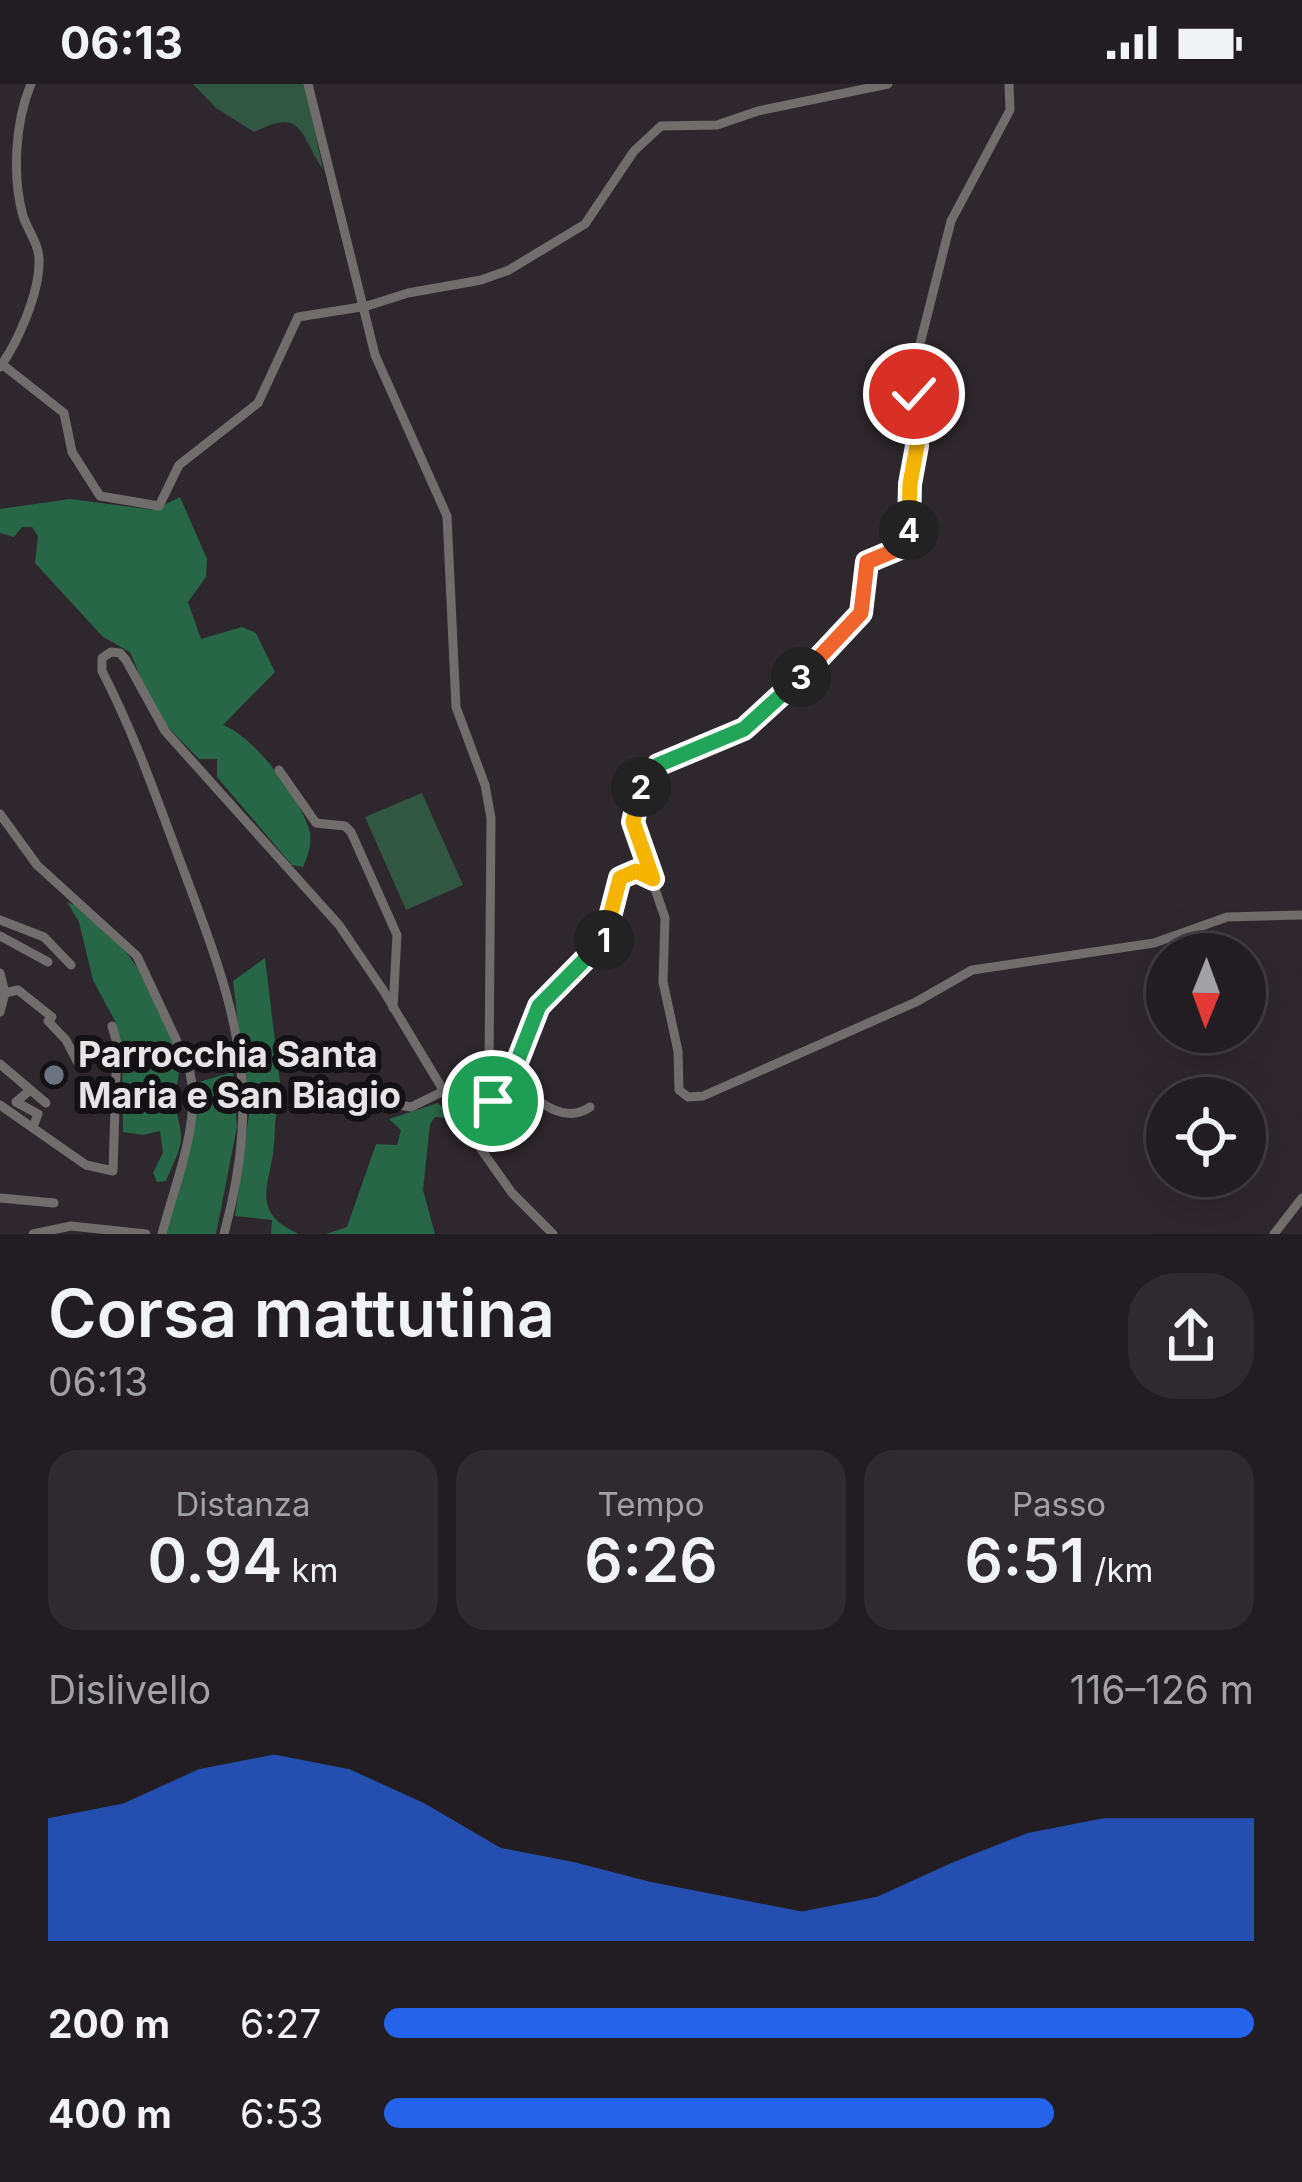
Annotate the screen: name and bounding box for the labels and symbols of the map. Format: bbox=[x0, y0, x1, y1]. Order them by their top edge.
pin bbox=[863, 343, 965, 445]
pin: 4 bbox=[879, 500, 939, 560]
pin: 3 bbox=[771, 647, 831, 707]
pin: 2 bbox=[611, 757, 671, 817]
pin: 1 bbox=[574, 910, 634, 970]
north arrow bbox=[1146, 933, 1266, 1053]
place label: Parrocchia Santa Maria e San Biagio bbox=[78, 1032, 401, 1117]
pin bbox=[442, 1050, 544, 1152]
marker: Parrocchia Santa Maria e San Biagio bbox=[41, 1062, 67, 1088]

